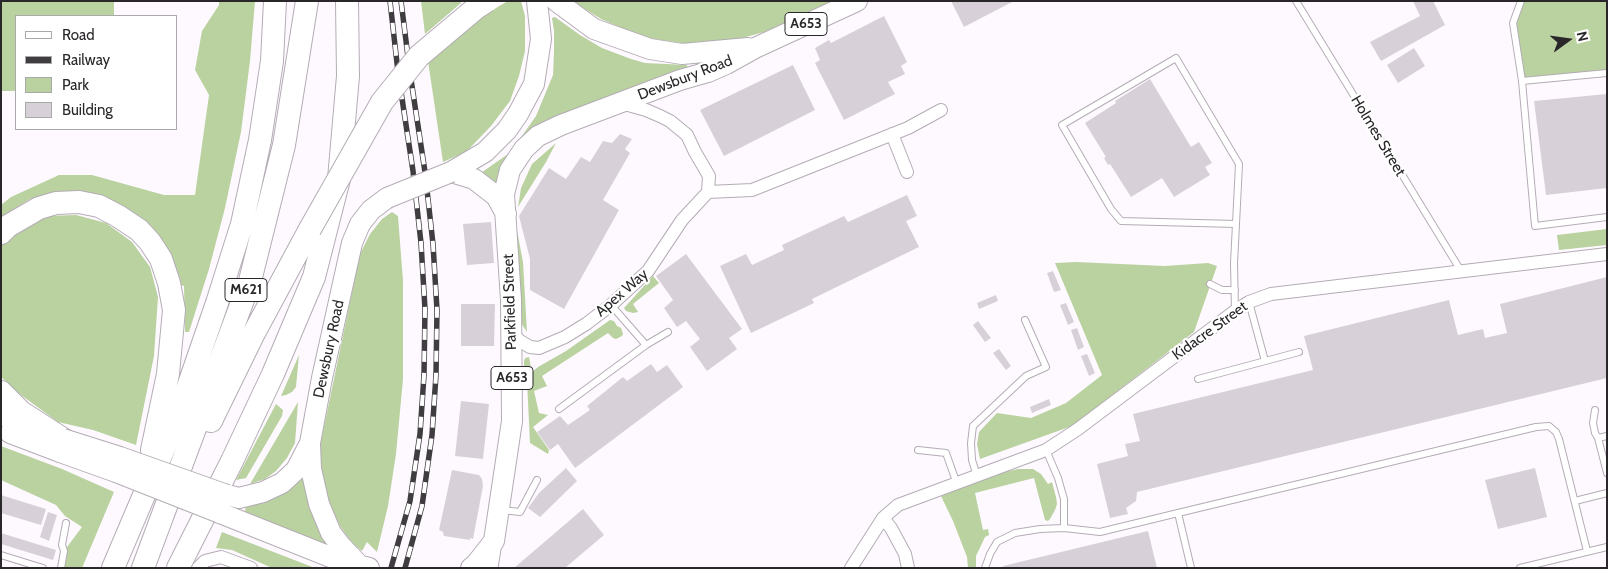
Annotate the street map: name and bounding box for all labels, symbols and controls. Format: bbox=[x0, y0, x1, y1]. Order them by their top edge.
road number: A653 bbox=[785, 12, 827, 36]
legend bbox=[15, 15, 178, 130]
north arrow bbox=[1543, 15, 1593, 65]
text: Road bbox=[62, 26, 95, 44]
text: N bbox=[1573, 29, 1592, 43]
text: Railway bbox=[62, 51, 110, 69]
street label: Dewsbury Road bbox=[635, 52, 735, 104]
text: Park bbox=[62, 76, 89, 94]
street label: Holmes Street bbox=[1347, 92, 1409, 180]
text: Building bbox=[62, 101, 113, 119]
street label: Parkfield Street bbox=[499, 253, 521, 351]
street label: Apex Way bbox=[592, 265, 652, 321]
road number: M621 bbox=[225, 278, 267, 302]
street label: Dewsbury Road bbox=[310, 298, 348, 400]
street label: Kidacre Street bbox=[1169, 298, 1251, 364]
road number: A653 bbox=[491, 366, 533, 389]

